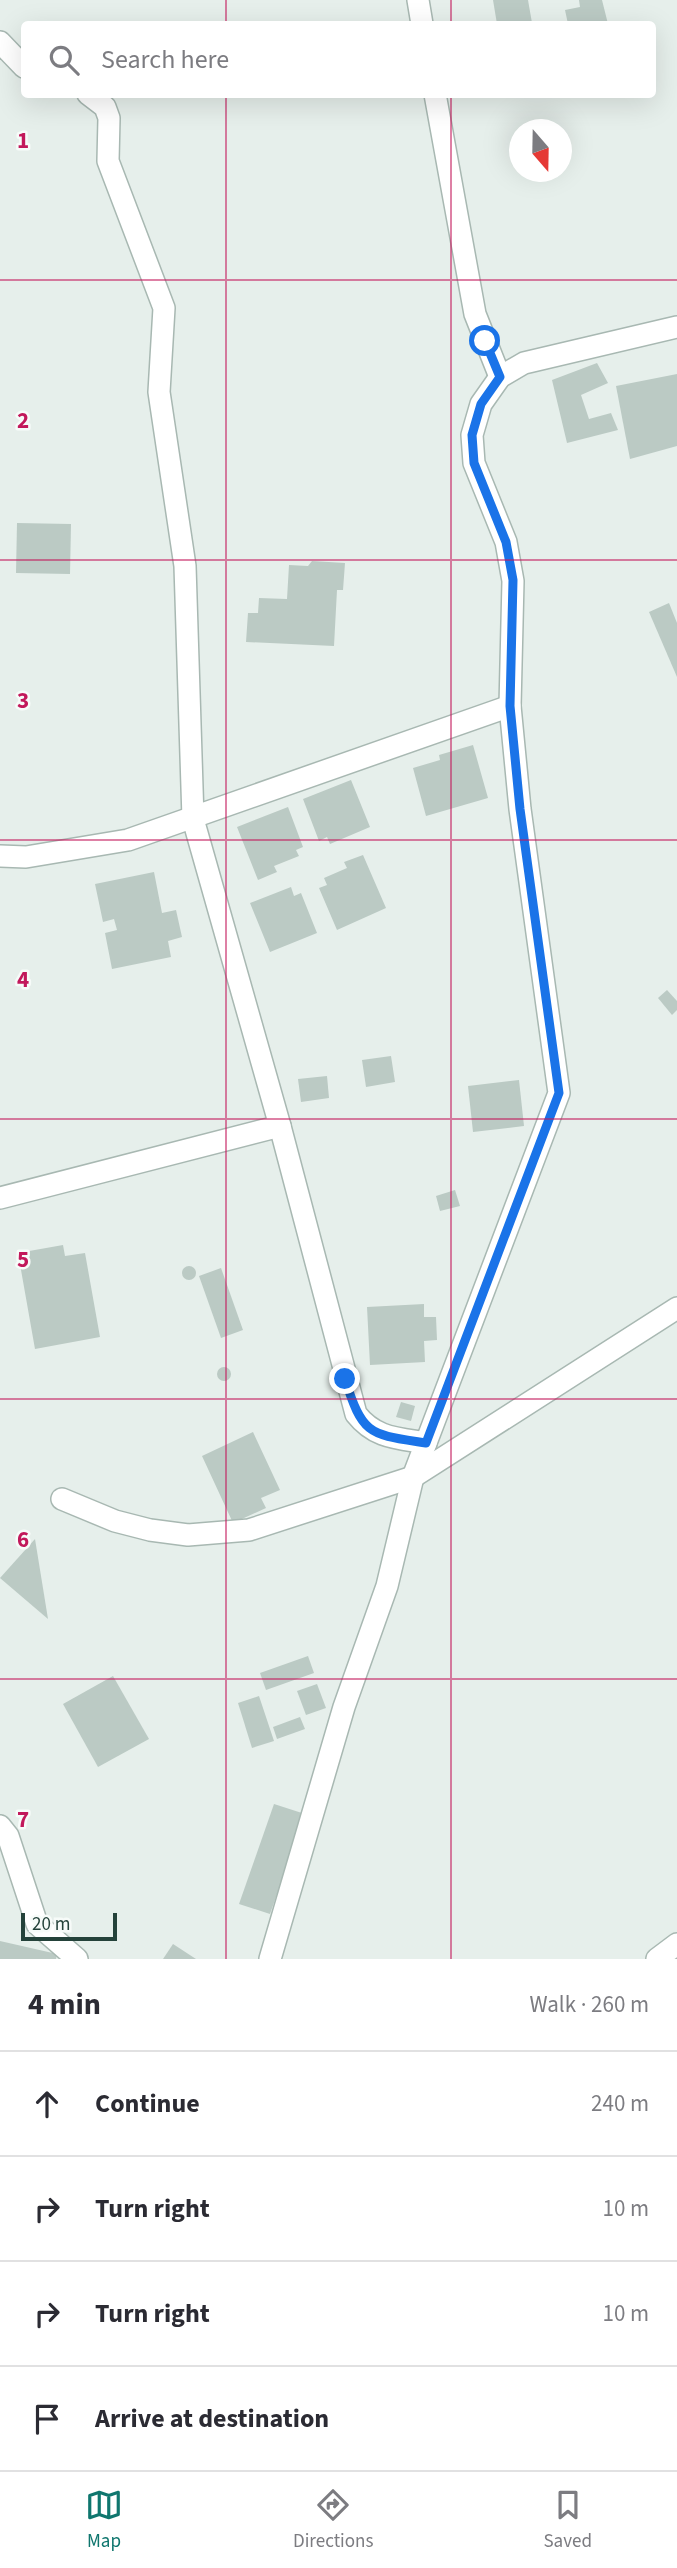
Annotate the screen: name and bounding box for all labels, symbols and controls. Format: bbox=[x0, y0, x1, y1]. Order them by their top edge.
search box bbox=[21, 21, 656, 98]
icon: search bbox=[45, 41, 83, 79]
text: Search here bbox=[101, 41, 229, 78]
north arrow bbox=[509, 119, 572, 182]
text: 1 bbox=[17, 124, 29, 157]
route start bbox=[469, 325, 500, 356]
text: 2 bbox=[17, 404, 29, 437]
text: 3 bbox=[17, 684, 29, 717]
text: 4 bbox=[17, 963, 29, 996]
text: 5 bbox=[17, 1243, 29, 1276]
route end bbox=[329, 1363, 360, 1394]
text: 6 bbox=[17, 1523, 29, 1556]
text: 7 bbox=[17, 1803, 29, 1836]
scale bar bbox=[21, 1910, 117, 1942]
text: 20 m bbox=[32, 1911, 70, 1938]
text: 4 min bbox=[28, 1983, 101, 2026]
text: Walk · 260 m bbox=[530, 1988, 649, 2021]
icon: ahead bbox=[28, 2085, 66, 2123]
text: Continue bbox=[95, 2085, 200, 2122]
text: 240 m bbox=[591, 2087, 649, 2120]
icon: right bbox=[28, 2190, 66, 2228]
text: Turn right bbox=[95, 2190, 210, 2227]
text: 10 m bbox=[602, 2192, 649, 2225]
icon: right bbox=[28, 2295, 66, 2333]
text: Turn right bbox=[95, 2295, 210, 2332]
text: 10 m bbox=[602, 2297, 649, 2330]
icon: arrive bbox=[28, 2400, 66, 2438]
text: Arrive at destination bbox=[95, 2400, 329, 2437]
tab: Map bbox=[85, 2486, 123, 2555]
tab: Directions bbox=[293, 2486, 373, 2555]
tab: Saved bbox=[543, 2486, 592, 2555]

